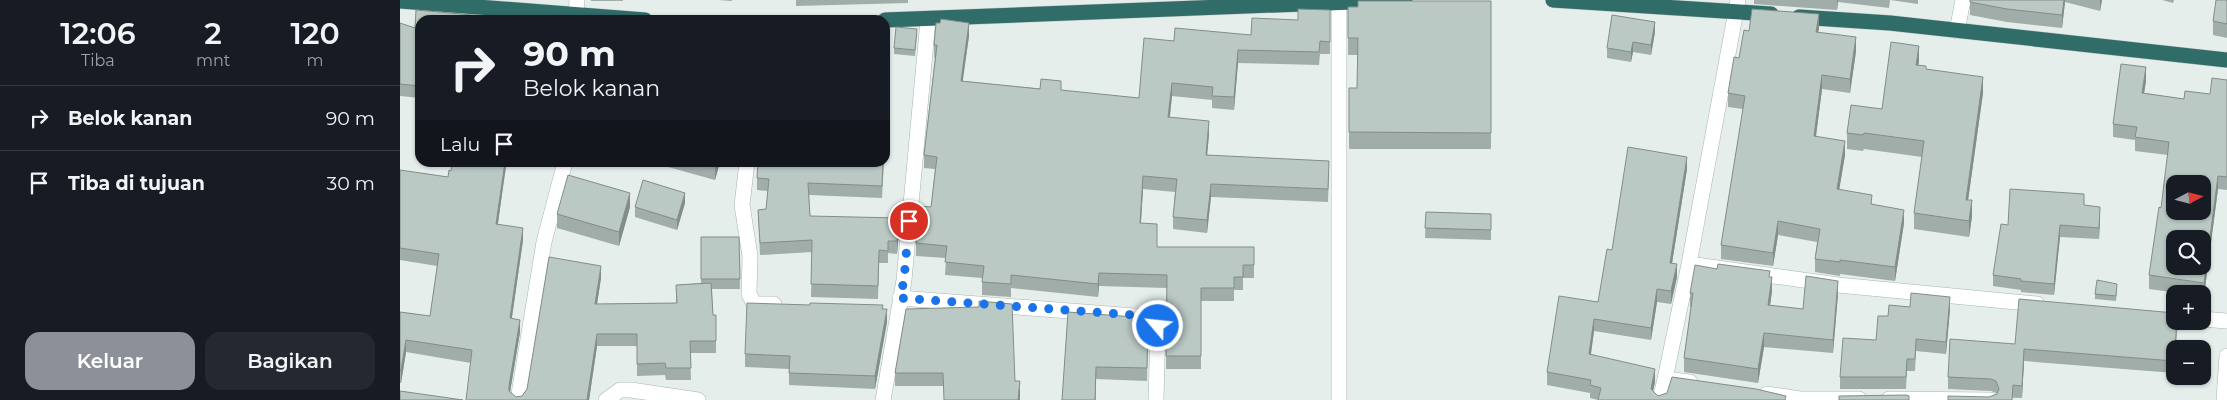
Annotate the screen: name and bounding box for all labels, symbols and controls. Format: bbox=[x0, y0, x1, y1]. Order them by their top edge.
text: 12:06 bbox=[60, 15, 136, 52]
text: 2 bbox=[204, 15, 222, 52]
text: 120 bbox=[291, 15, 340, 52]
text: 90 m bbox=[523, 32, 616, 75]
icon: right bbox=[440, 35, 505, 100]
text: Tiba bbox=[81, 51, 115, 70]
text: mnt bbox=[196, 51, 230, 70]
text: m bbox=[307, 51, 324, 70]
text: Belok kanan bbox=[523, 75, 660, 102]
icon: right bbox=[25, 104, 53, 132]
text: Belok kanan bbox=[68, 107, 192, 130]
text: 90 m bbox=[326, 107, 375, 130]
icon: arrive bbox=[490, 130, 518, 158]
text: Lalu bbox=[440, 133, 480, 156]
icon: arrive bbox=[25, 169, 53, 197]
text: Tiba di tujuan bbox=[68, 172, 205, 195]
text: 30 m bbox=[327, 172, 375, 195]
north arrow bbox=[2166, 175, 2211, 220]
map controls bbox=[2166, 175, 2211, 385]
pin bbox=[888, 200, 930, 242]
icon: arrive bbox=[895, 207, 923, 235]
button: search bbox=[2166, 230, 2211, 275]
button: + bbox=[2166, 285, 2211, 330]
position arrow bbox=[1131, 299, 1183, 351]
button: Keluar bbox=[25, 332, 195, 390]
button: Bagikan bbox=[205, 332, 375, 390]
button: − bbox=[2166, 340, 2211, 385]

